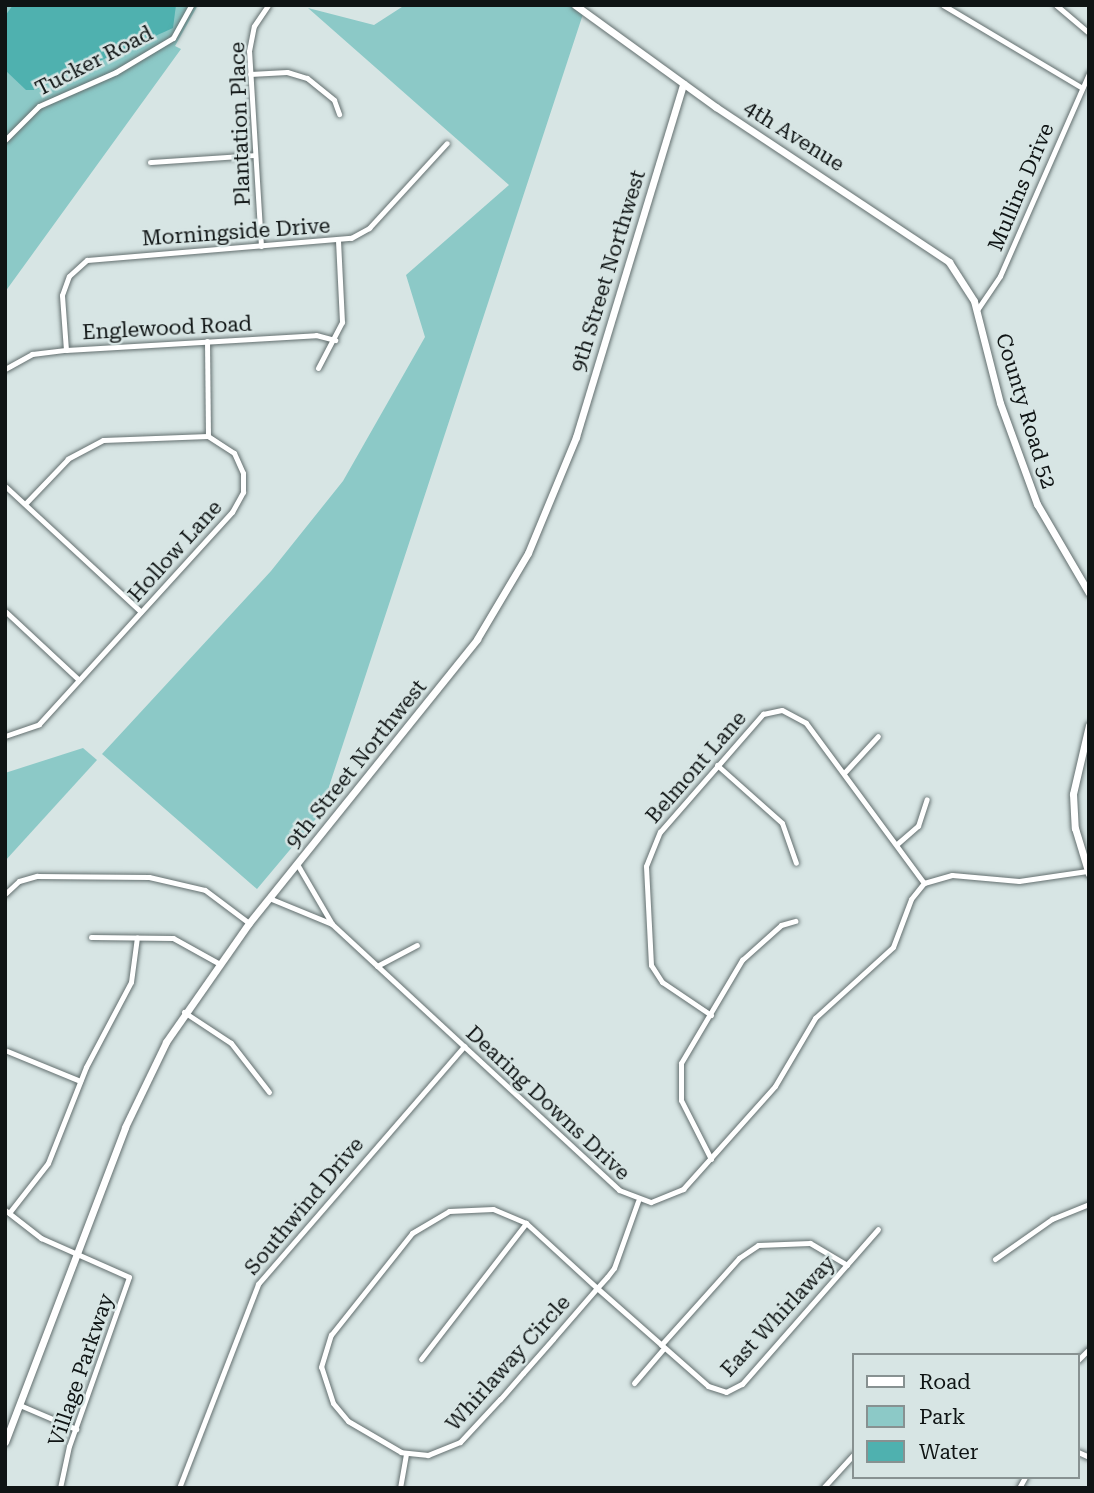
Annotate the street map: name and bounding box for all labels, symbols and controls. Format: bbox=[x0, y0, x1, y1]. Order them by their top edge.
street label: Tucker Road bbox=[31, 21, 157, 101]
street label: Plantation Place bbox=[225, 41, 255, 207]
street label: 4th Avenue bbox=[739, 95, 849, 177]
street label: Mullins Drive bbox=[983, 119, 1059, 255]
street label: 9th Street Northwest bbox=[565, 167, 651, 375]
street label: Morningside Drive bbox=[141, 213, 331, 251]
street label: Englewood Road bbox=[82, 311, 252, 345]
street label: County Road 52 bbox=[990, 330, 1062, 492]
street label: Hollow Lane bbox=[123, 495, 227, 607]
street label: 9th Street Northwest bbox=[280, 675, 432, 853]
street label: Belmont Lane bbox=[640, 706, 752, 828]
street label: Dearing Downs Drive bbox=[461, 1020, 635, 1186]
street label: Southwind Drive bbox=[239, 1132, 369, 1280]
street label: East Whirlaway bbox=[715, 1250, 841, 1382]
street label: Village Parkway bbox=[43, 1290, 119, 1450]
street label: Whirlaway Circle bbox=[441, 1290, 575, 1436]
legend bbox=[852, 1353, 1080, 1479]
text: Road bbox=[919, 1370, 971, 1394]
text: Park bbox=[919, 1405, 965, 1429]
text: Water bbox=[919, 1440, 978, 1464]

